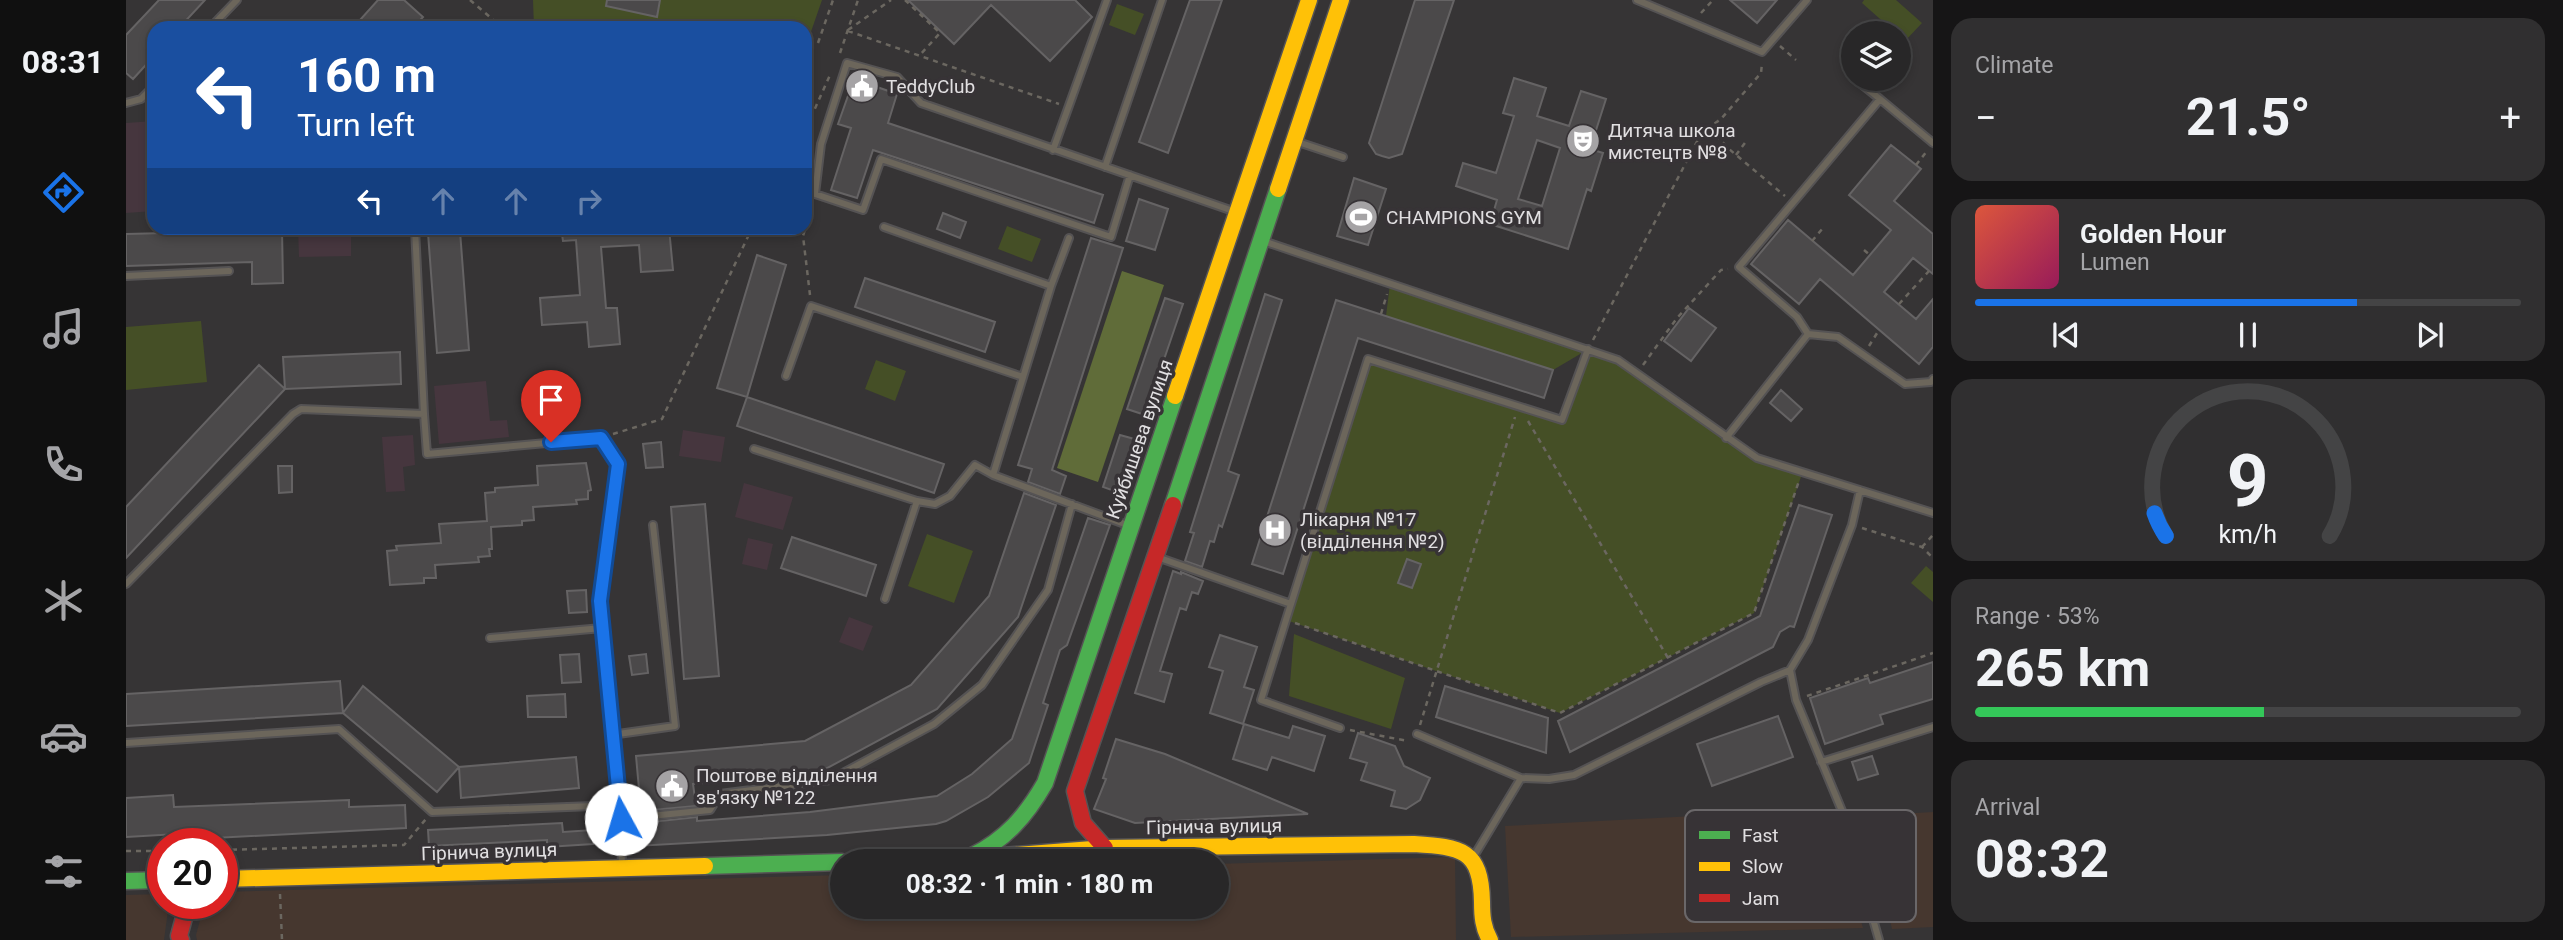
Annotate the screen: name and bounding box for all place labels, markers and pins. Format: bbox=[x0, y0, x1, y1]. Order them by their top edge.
public building icon: TeddyClub bbox=[843, 67, 881, 105]
place label: TeddyClub bbox=[886, 75, 975, 98]
place label: Дитяча школа мистецтв №8 bbox=[1608, 119, 1736, 164]
theatre icon: Дитяча школа мистецтв №8 bbox=[1564, 122, 1602, 160]
sports icon: CHAMPIONS GYM bbox=[1342, 198, 1380, 236]
place label: CHAMPIONS GYM bbox=[1386, 206, 1542, 229]
pin bbox=[521, 370, 581, 442]
place label: Лікарня №17 (відділення №2) bbox=[1300, 508, 1445, 553]
hospital icon: Лікарня №17 (відділення №2) bbox=[1256, 511, 1294, 549]
place label: Поштове відділення зв'язку №122 bbox=[696, 764, 878, 809]
public building icon: Поштове відділення зв'язку №122 bbox=[653, 767, 691, 805]

